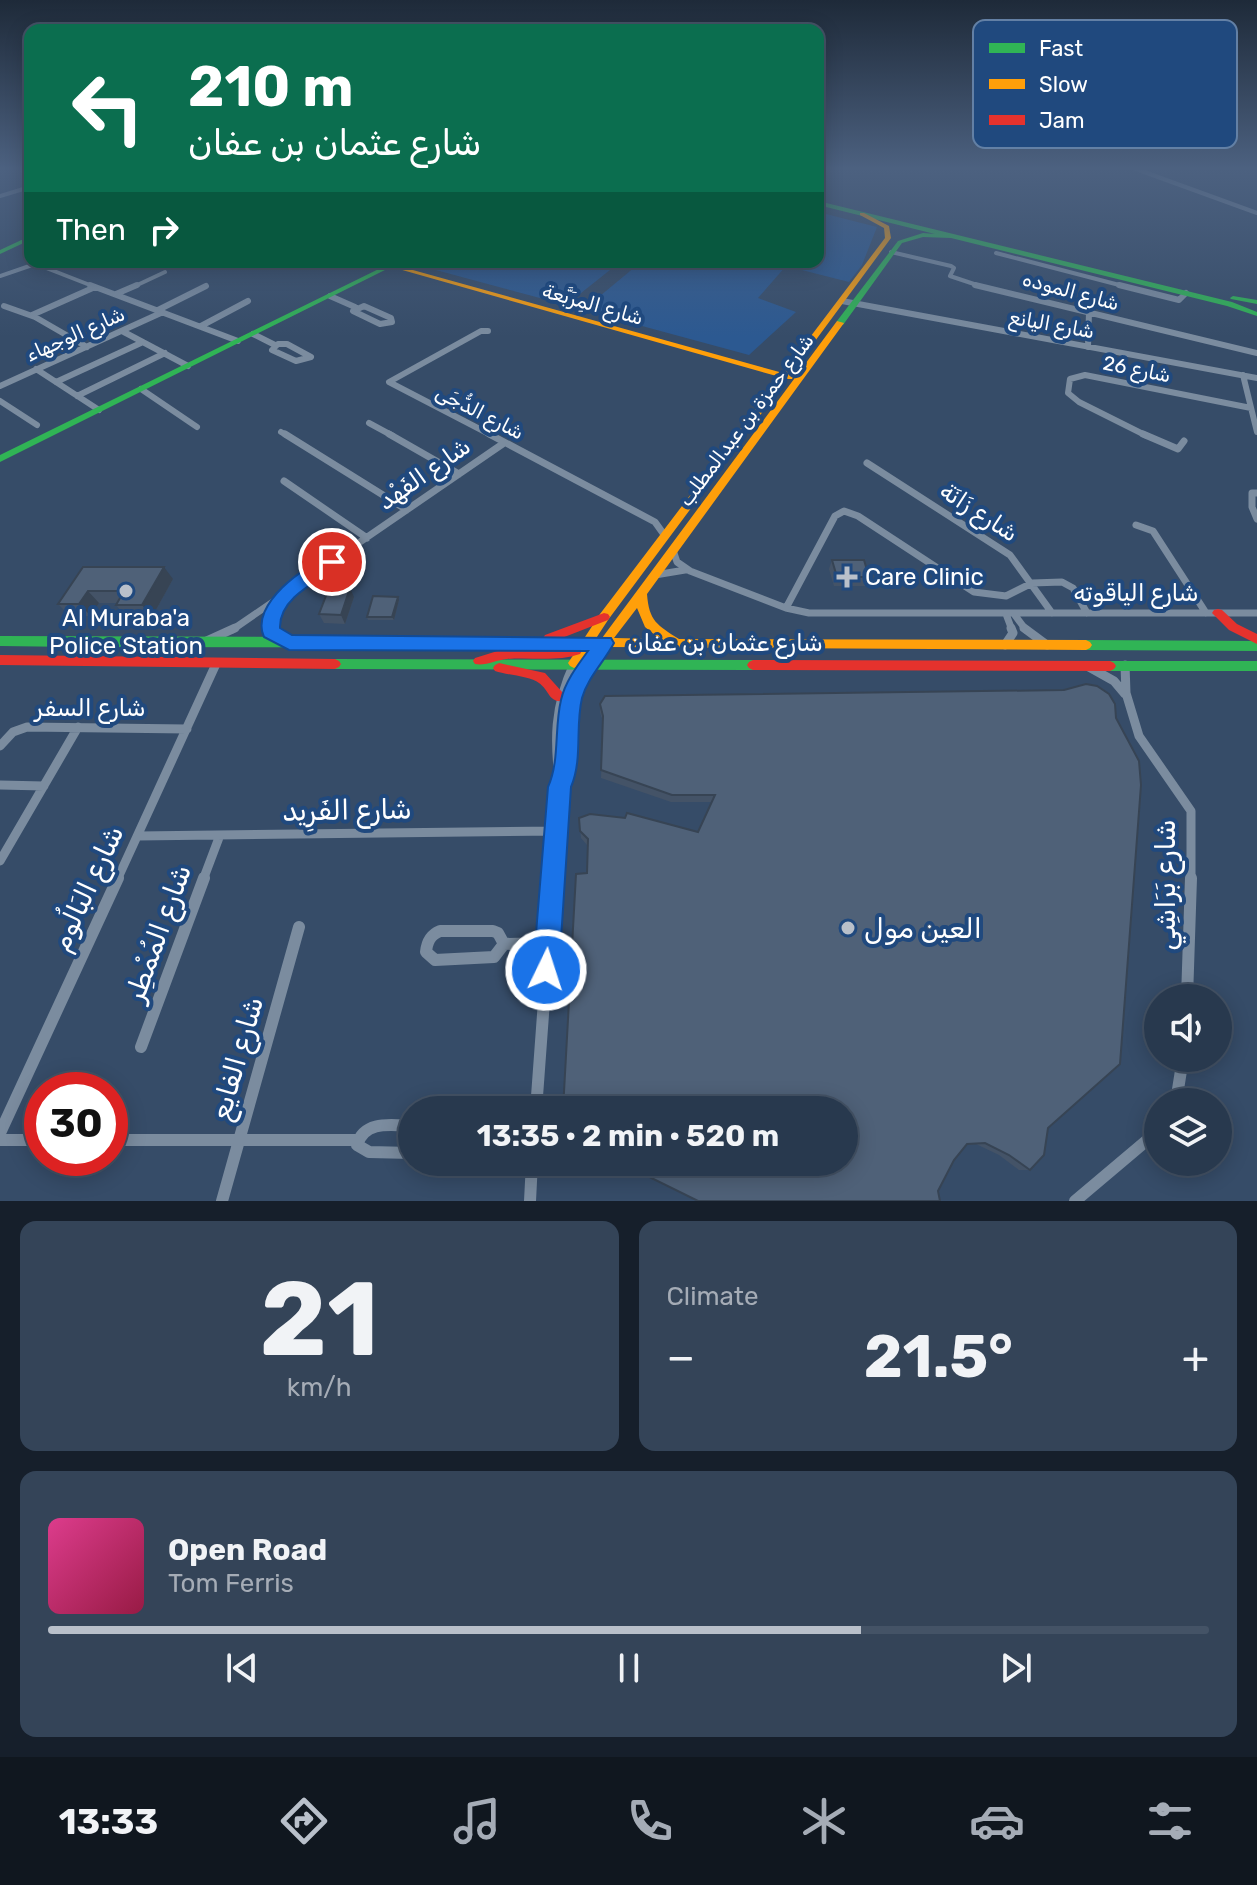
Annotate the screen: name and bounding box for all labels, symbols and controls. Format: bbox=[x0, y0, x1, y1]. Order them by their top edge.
legend bbox=[973, 20, 1237, 148]
text: Fast bbox=[1039, 35, 1084, 62]
text: 210 m bbox=[188, 54, 354, 120]
icon: left bbox=[56, 56, 160, 160]
text: Slow bbox=[1039, 71, 1088, 98]
text: Jam bbox=[1039, 107, 1085, 134]
text: شارع عثمان بن عفان bbox=[188, 121, 482, 164]
icon: right bbox=[142, 208, 186, 252]
text: Then bbox=[56, 212, 126, 248]
street label: شارع الموده bbox=[1019, 267, 1122, 317]
street label: شارع المِرَبَّعة bbox=[539, 278, 646, 332]
street label: شارع الوجهاء bbox=[22, 301, 129, 368]
street label: شارع اليانع bbox=[1007, 305, 1096, 345]
street label: شارع حمزة بن عبدالمطلب bbox=[673, 329, 820, 512]
street label: شارع 26 bbox=[1101, 351, 1173, 389]
street label: شارع الدُّجَى bbox=[431, 379, 529, 446]
street label: شارع الفَهْد bbox=[372, 432, 477, 518]
street label: شارع زَانَة bbox=[934, 476, 1023, 549]
pin bbox=[298, 528, 366, 596]
icon: arrive bbox=[310, 540, 354, 584]
place label: Care Clinic bbox=[865, 563, 984, 591]
marker: Care Clinic bbox=[836, 566, 858, 588]
street label: شارع الياقوته bbox=[1073, 579, 1199, 609]
marker: Al Muraba'a Police Station bbox=[117, 582, 135, 600]
place label: Al Muraba'a Police Station bbox=[49, 604, 203, 660]
street label: شارع عثمان بن عفان bbox=[627, 629, 823, 659]
street label: شارع السفر bbox=[33, 694, 146, 724]
street label: شارع الفَرِيد bbox=[282, 792, 412, 832]
street label: شارع البَالُوم bbox=[41, 819, 133, 957]
street label: شارع بَرَاشِي bbox=[1149, 819, 1187, 951]
street label: شارع المُمْطِر bbox=[117, 860, 201, 1009]
place label: العين مول bbox=[864, 912, 982, 945]
marker: العين مول bbox=[839, 919, 857, 937]
position arrow bbox=[504, 928, 588, 1012]
map controls bbox=[1144, 984, 1232, 1176]
button: sound bbox=[1144, 984, 1232, 1072]
street label: شارع الفايع bbox=[204, 993, 273, 1124]
speed limit sign: 30 bbox=[24, 1072, 128, 1176]
button: layers bbox=[1144, 1088, 1232, 1176]
text: 13:35 · 2 min · 520 m bbox=[477, 1118, 779, 1154]
text: 21 bbox=[260, 1258, 379, 1381]
text: Climate bbox=[667, 1281, 759, 1312]
text: 21.5° bbox=[864, 1321, 1013, 1392]
text: − bbox=[667, 1331, 695, 1383]
text: + bbox=[1182, 1331, 1209, 1383]
text: km/h bbox=[287, 1372, 352, 1403]
text: Open Road bbox=[168, 1532, 327, 1568]
text: Tom Ferris bbox=[168, 1568, 294, 1599]
icon: previous bbox=[220, 1646, 264, 1690]
icon: pause bbox=[607, 1646, 651, 1690]
icon: next bbox=[994, 1646, 1038, 1690]
icon: directions bbox=[276, 1793, 332, 1849]
icon: music bbox=[449, 1793, 505, 1849]
icon: phone bbox=[622, 1793, 678, 1849]
icon: climate bbox=[796, 1793, 852, 1849]
icon: car bbox=[969, 1793, 1025, 1849]
icon: filters bbox=[1142, 1793, 1198, 1849]
text: 13:33 bbox=[59, 1800, 158, 1843]

